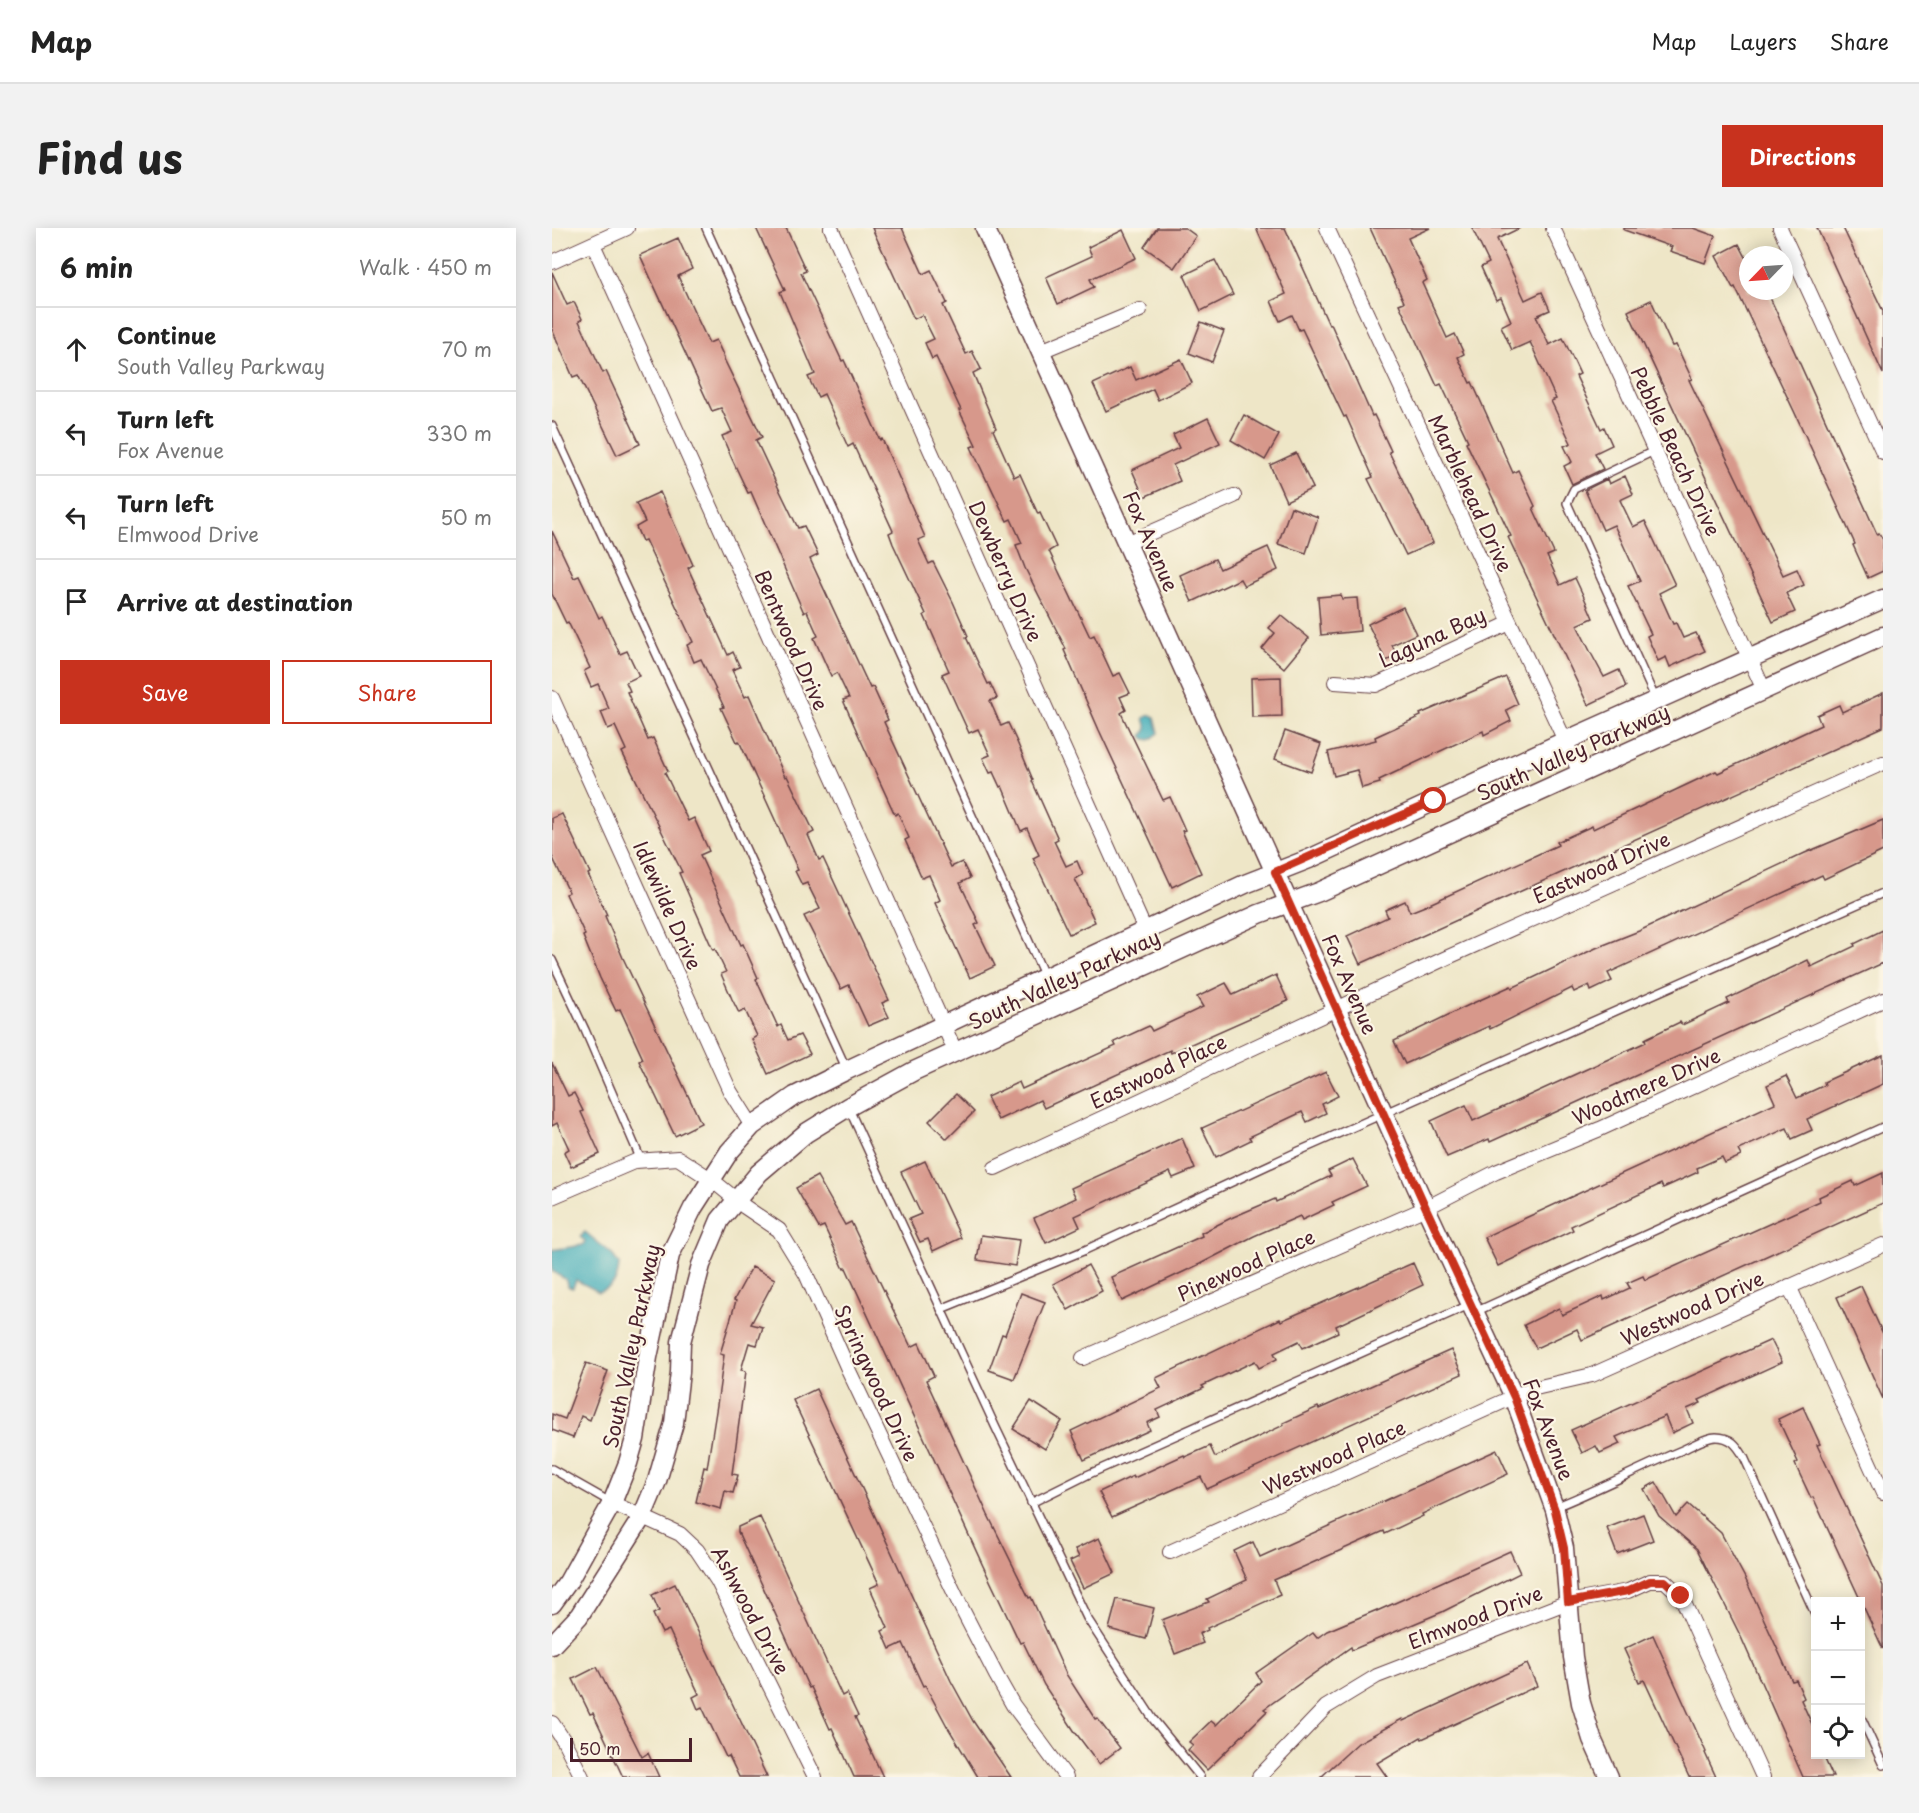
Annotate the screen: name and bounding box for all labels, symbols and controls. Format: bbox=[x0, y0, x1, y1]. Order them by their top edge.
text: Map bbox=[30, 20, 92, 63]
text: Map bbox=[1652, 25, 1696, 57]
text: Layers bbox=[1729, 25, 1797, 57]
text: Share bbox=[1830, 25, 1889, 57]
text: Find us bbox=[36, 125, 183, 188]
button: Directions bbox=[1722, 125, 1883, 187]
north arrow bbox=[1739, 246, 1793, 300]
text: 6 min bbox=[60, 248, 133, 287]
text: Walk · 450 m bbox=[359, 252, 492, 282]
text: Continue bbox=[117, 318, 216, 351]
icon: ahead bbox=[60, 333, 93, 366]
text: 70 m bbox=[442, 334, 492, 364]
text: South Valley Parkway bbox=[117, 351, 325, 381]
street label: Pebble Beach Drive bbox=[1624, 361, 1728, 541]
text: Turn left bbox=[117, 402, 214, 435]
street label: Marblehead Drive bbox=[1421, 409, 1521, 577]
icon: left bbox=[60, 417, 93, 450]
text: 330 m bbox=[426, 418, 492, 448]
text: Fox Avenue bbox=[117, 435, 224, 465]
text: Turn left bbox=[117, 486, 214, 519]
street label: Fox Avenue bbox=[1116, 486, 1187, 596]
street label: Dewberry Drive bbox=[962, 496, 1050, 646]
icon: left bbox=[60, 501, 93, 534]
text: 50 m bbox=[440, 502, 492, 532]
text: Elmwood Drive bbox=[117, 519, 259, 549]
street label: Bentwood Drive bbox=[748, 565, 836, 715]
icon: arrive bbox=[60, 585, 93, 618]
text: Arrive at destination bbox=[117, 585, 353, 618]
street label: Laguna Bay bbox=[1373, 599, 1491, 675]
button: Save bbox=[60, 660, 270, 724]
button: Share bbox=[282, 660, 492, 724]
street label: South Valley Parkway bbox=[1472, 696, 1674, 808]
route start bbox=[1420, 787, 1446, 813]
street label: Eastwood Drive bbox=[1528, 823, 1674, 911]
street label: Idlewilde Drive bbox=[626, 836, 710, 974]
street label: South Valley Parkway bbox=[963, 921, 1165, 1037]
street label: Fox Avenue bbox=[1315, 929, 1386, 1039]
street label: Eastwood Place bbox=[1085, 1026, 1231, 1116]
street label: Woodmere Drive bbox=[1567, 1040, 1725, 1132]
street label: Pinewood Place bbox=[1172, 1221, 1320, 1309]
street label: South Valley Parkway bbox=[595, 1241, 667, 1451]
street label: Westwood Drive bbox=[1616, 1263, 1768, 1353]
street label: Springwood Drive bbox=[827, 1300, 927, 1466]
street label: Fox Avenue bbox=[1516, 1374, 1582, 1484]
street label: Westwood Place bbox=[1258, 1412, 1410, 1502]
street label: Ashwood Drive bbox=[704, 1540, 798, 1680]
street label: Elmwood Drive bbox=[1403, 1578, 1547, 1656]
route end bbox=[1667, 1582, 1693, 1608]
map controls bbox=[1811, 1597, 1865, 1759]
button: + bbox=[1811, 1597, 1865, 1651]
button: − bbox=[1811, 1651, 1865, 1705]
button: locate bbox=[1811, 1705, 1865, 1759]
scale bar bbox=[570, 1735, 692, 1762]
text: 50 m bbox=[579, 1736, 620, 1760]

